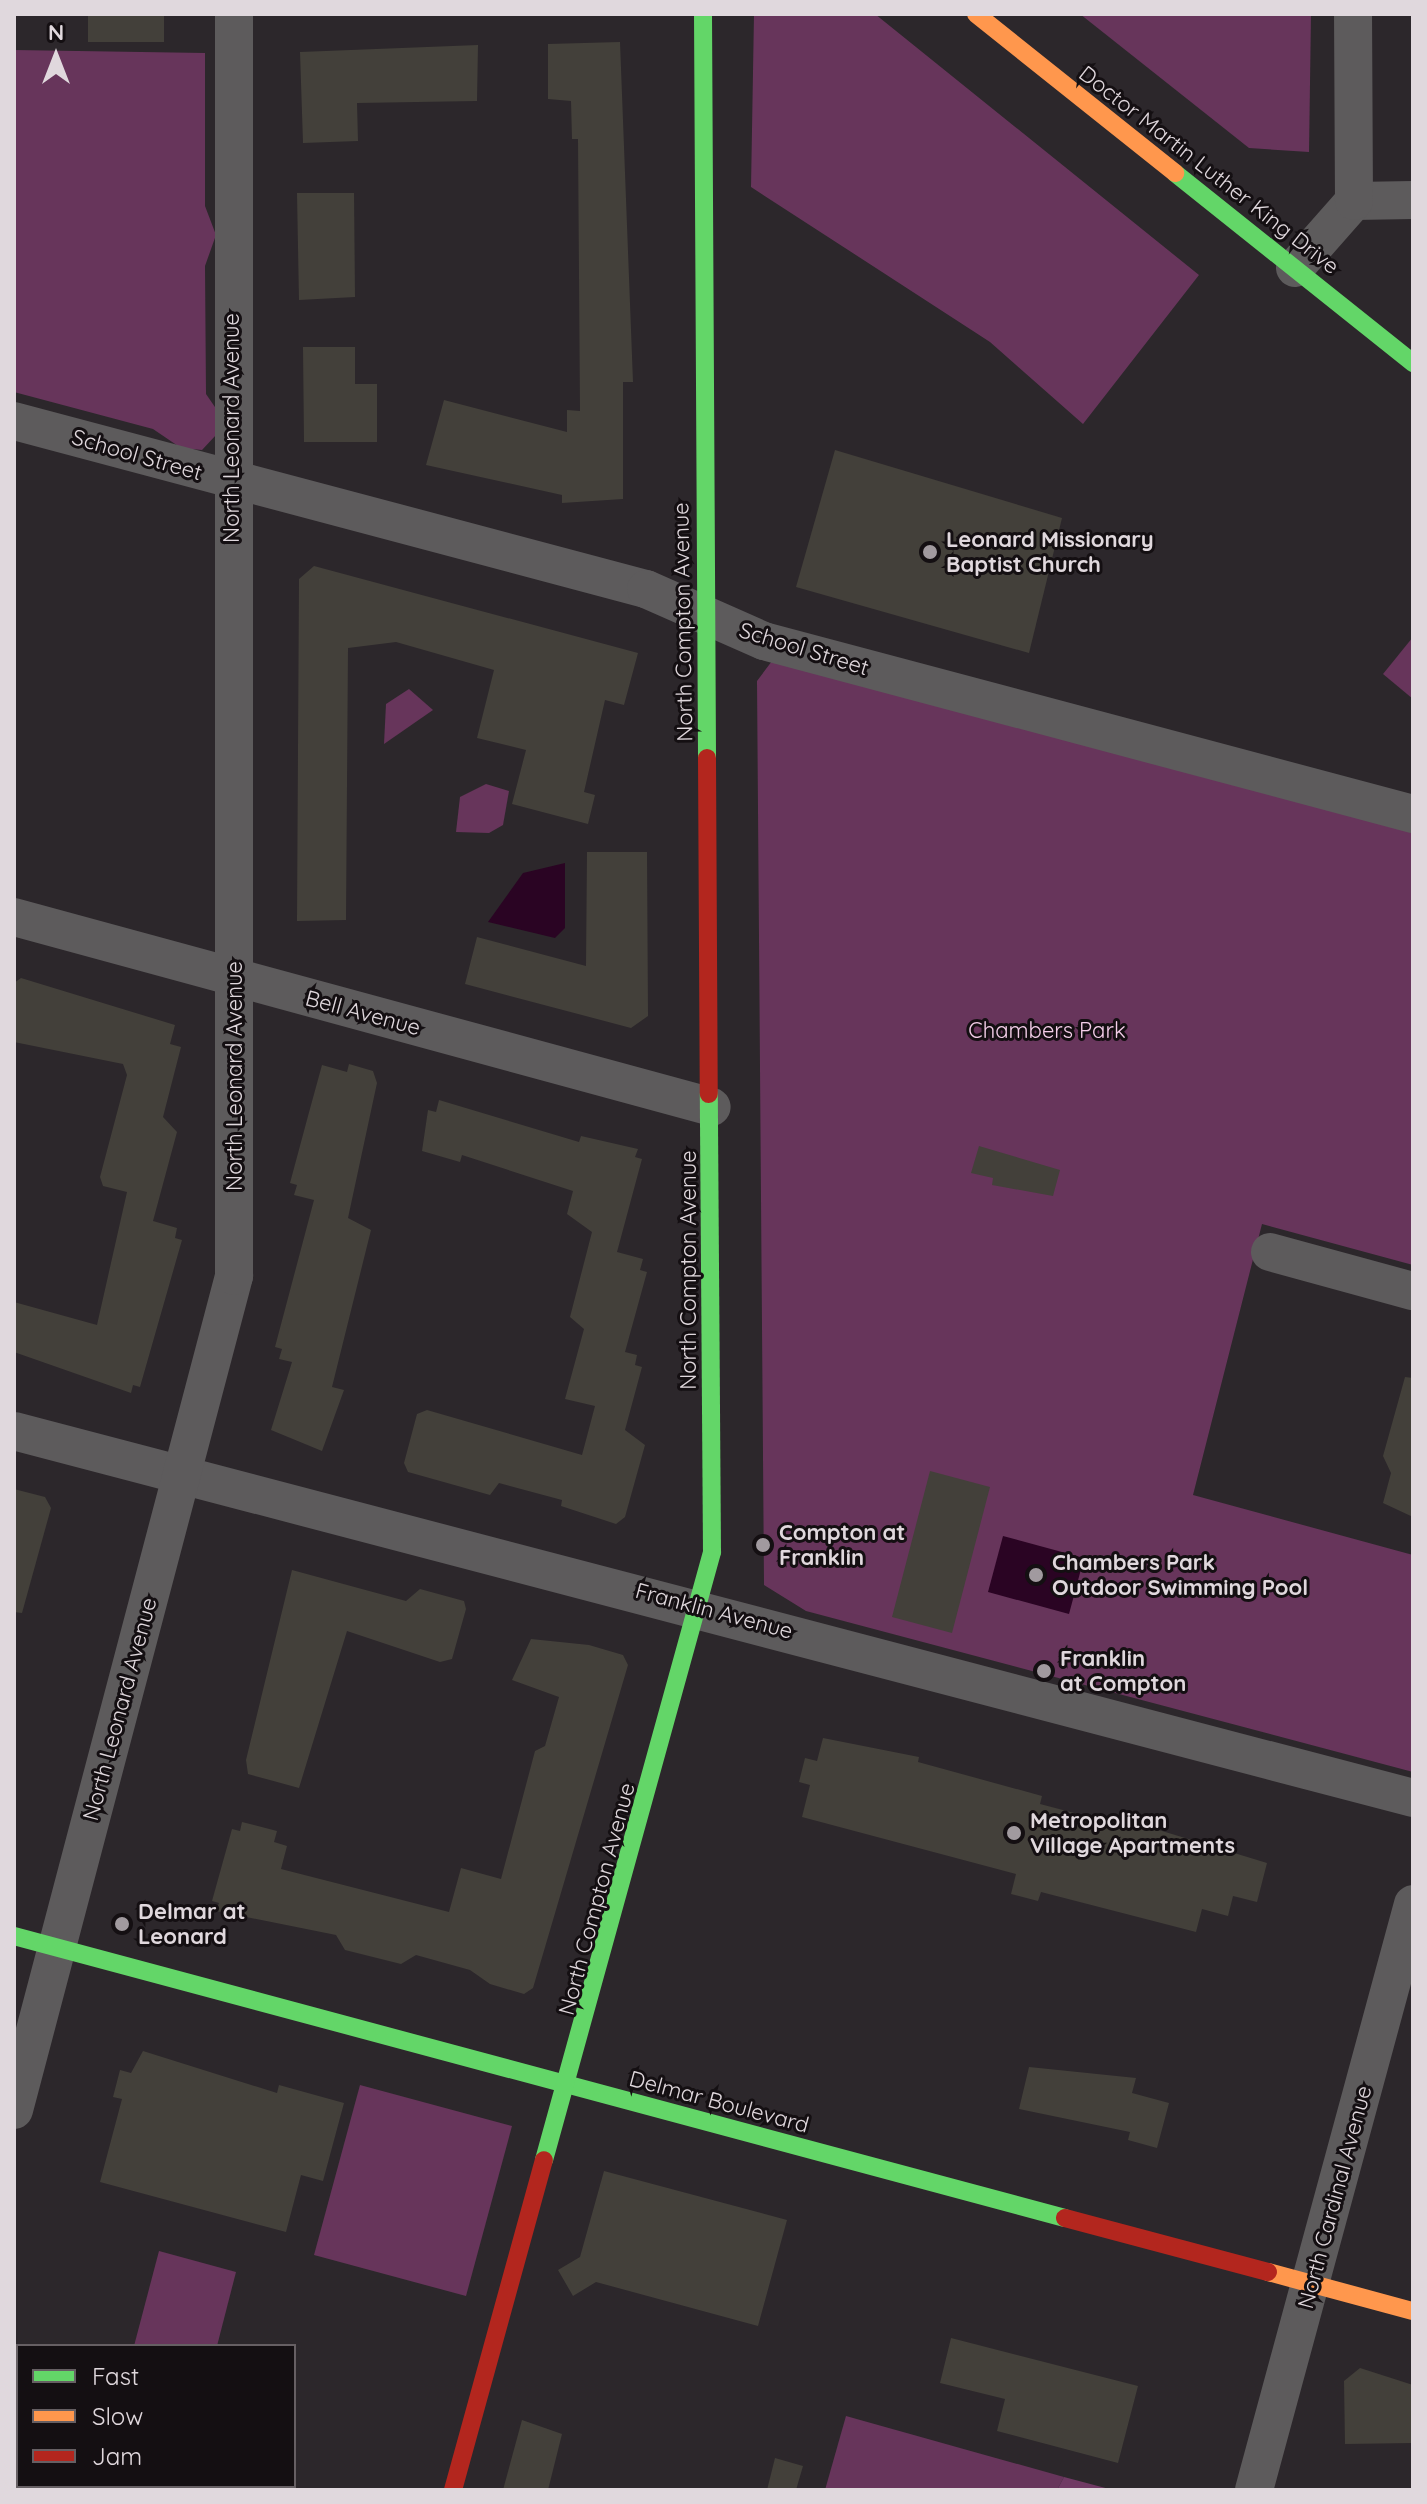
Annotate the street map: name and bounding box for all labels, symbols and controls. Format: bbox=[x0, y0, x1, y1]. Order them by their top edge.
north arrow bbox=[16, 16, 96, 96]
text: N bbox=[48, 18, 64, 46]
street label: Doctor Martin Luther King Drive bbox=[1074, 60, 1344, 280]
street label: North Leonard Avenue bbox=[219, 313, 245, 543]
street label: School Street bbox=[69, 424, 205, 486]
street label: North Compton Avenue bbox=[668, 502, 698, 742]
place label: Leonard Missionary Baptist Church bbox=[946, 526, 1154, 578]
marker: Leonard Missionary Baptist Church bbox=[921, 543, 939, 561]
street label: School Street bbox=[736, 617, 872, 681]
street label: North Leonard Avenue bbox=[222, 961, 248, 1191]
street label: Bell Avenue bbox=[303, 985, 423, 1041]
park label: Chambers Park bbox=[968, 1018, 1126, 1044]
street label: North Compton Avenue bbox=[676, 1150, 702, 1390]
place label: Compton at Franklin bbox=[779, 1519, 905, 1570]
marker: Compton at Franklin bbox=[754, 1536, 772, 1554]
place label: Chambers Park Outdoor Swimming Pool bbox=[1052, 1549, 1308, 1600]
marker: Chambers Park Outdoor Swimming Pool bbox=[1027, 1566, 1045, 1584]
street label: Franklin Avenue bbox=[632, 1577, 796, 1645]
street label: North Leonard Avenue bbox=[78, 1595, 162, 1823]
place label: Franklin at Compton bbox=[1060, 1645, 1186, 1696]
marker: Franklin at Compton bbox=[1035, 1662, 1053, 1680]
street label: North Compton Avenue bbox=[553, 1780, 641, 2018]
place label: Metropolitan Village Apartments bbox=[1030, 1807, 1235, 1858]
marker: Metropolitan Village Apartments bbox=[1005, 1824, 1023, 1842]
place label: Delmar at Leonard bbox=[138, 1898, 245, 1950]
marker: Delmar at Leonard bbox=[113, 1915, 131, 1933]
street label: Delmar Boulevard bbox=[626, 2065, 812, 2139]
street label: North Cardinal Avenue bbox=[1293, 2083, 1377, 2311]
legend bbox=[16, 2344, 296, 2488]
text: Fast bbox=[92, 2361, 139, 2391]
text: Slow bbox=[92, 2401, 143, 2431]
text: Jam bbox=[92, 2441, 142, 2471]

